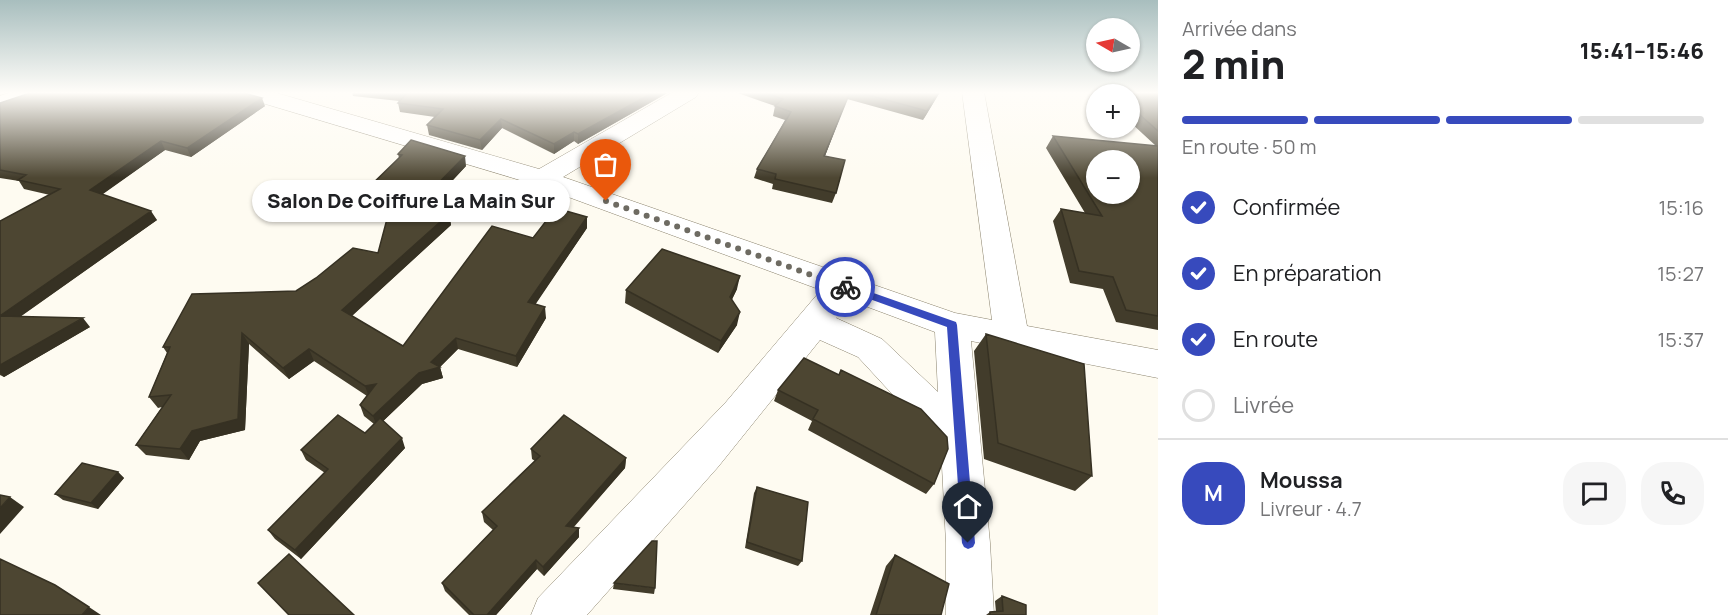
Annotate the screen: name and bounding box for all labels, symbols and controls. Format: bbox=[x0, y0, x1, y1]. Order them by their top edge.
text: Arrivée dans bbox=[1182, 15, 1297, 42]
north arrow bbox=[1086, 18, 1140, 72]
map controls bbox=[1086, 18, 1140, 204]
text: 15:41–15:46 bbox=[1580, 36, 1704, 66]
text: 2 min bbox=[1182, 37, 1285, 91]
button: + bbox=[1086, 84, 1140, 138]
text: En route · 50 m bbox=[1182, 133, 1317, 160]
pin bbox=[580, 139, 631, 201]
icon: bag bbox=[589, 148, 622, 181]
button: − bbox=[1086, 150, 1140, 204]
callout: Salon De Coiffure La Main Sur bbox=[252, 180, 570, 222]
text: Salon De Coiffure La Main Sur bbox=[267, 187, 555, 214]
icon: check bbox=[1182, 191, 1215, 224]
text: Confirmée bbox=[1233, 192, 1340, 222]
text: 15:16 bbox=[1658, 194, 1704, 221]
courier bbox=[815, 257, 875, 317]
icon: check bbox=[1182, 257, 1215, 290]
text: En préparation bbox=[1233, 258, 1381, 288]
text: 15:27 bbox=[1657, 260, 1704, 287]
icon: bike bbox=[829, 271, 862, 304]
icon: check bbox=[1182, 323, 1215, 356]
text: En route bbox=[1233, 324, 1318, 354]
text: 15:37 bbox=[1658, 326, 1704, 353]
text: Livrée bbox=[1233, 390, 1294, 420]
button: chat bbox=[1563, 462, 1626, 525]
button: phone bbox=[1641, 462, 1704, 525]
text: Moussa bbox=[1260, 465, 1343, 495]
text: M bbox=[1204, 478, 1223, 508]
pin bbox=[942, 481, 993, 543]
icon: home bbox=[951, 490, 984, 523]
text: Livreur · 4.7 bbox=[1260, 495, 1362, 522]

